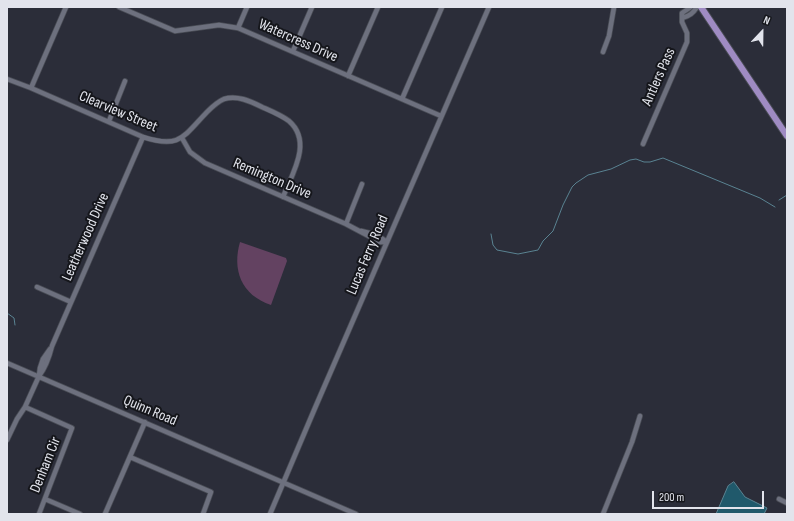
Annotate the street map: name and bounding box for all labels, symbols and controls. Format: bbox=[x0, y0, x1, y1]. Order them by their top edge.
north arrow bbox=[742, 12, 782, 52]
text: N bbox=[762, 13, 772, 28]
street label: Watercress Drive bbox=[256, 16, 340, 66]
street label: Antlers Pass bbox=[638, 45, 680, 109]
street label: Clearview Street bbox=[76, 87, 160, 137]
street label: Remington Drive bbox=[230, 154, 314, 204]
street label: Leatherwood Drive bbox=[59, 190, 113, 284]
street label: Lucas Ferry Road bbox=[343, 213, 393, 297]
street label: Quinn Road bbox=[120, 392, 180, 430]
street label: Denham Cir bbox=[27, 435, 65, 495]
scale bar bbox=[654, 483, 766, 509]
text: 200 m bbox=[659, 490, 684, 505]

